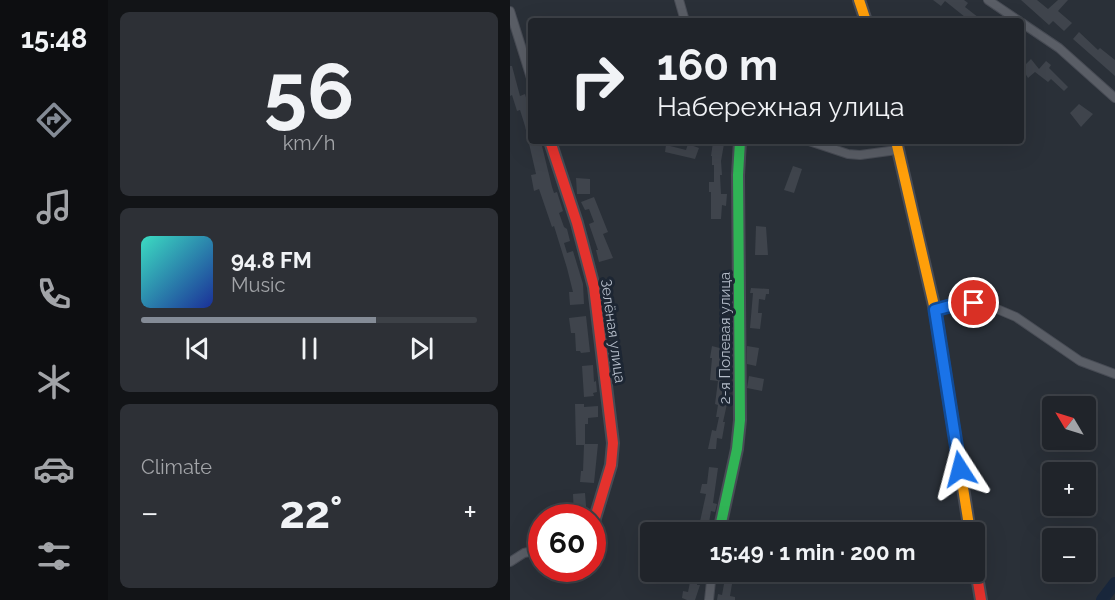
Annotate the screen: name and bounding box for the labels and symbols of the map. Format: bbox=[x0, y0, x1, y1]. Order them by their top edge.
street label: 2-я Полевая улица bbox=[716, 272, 734, 404]
pin bbox=[948, 277, 999, 328]
street label: Зелёная улица bbox=[597, 278, 629, 384]
north arrow bbox=[1042, 396, 1096, 450]
position arrow bbox=[928, 437, 992, 501]
speed limit sign: 60 bbox=[528, 504, 606, 582]

